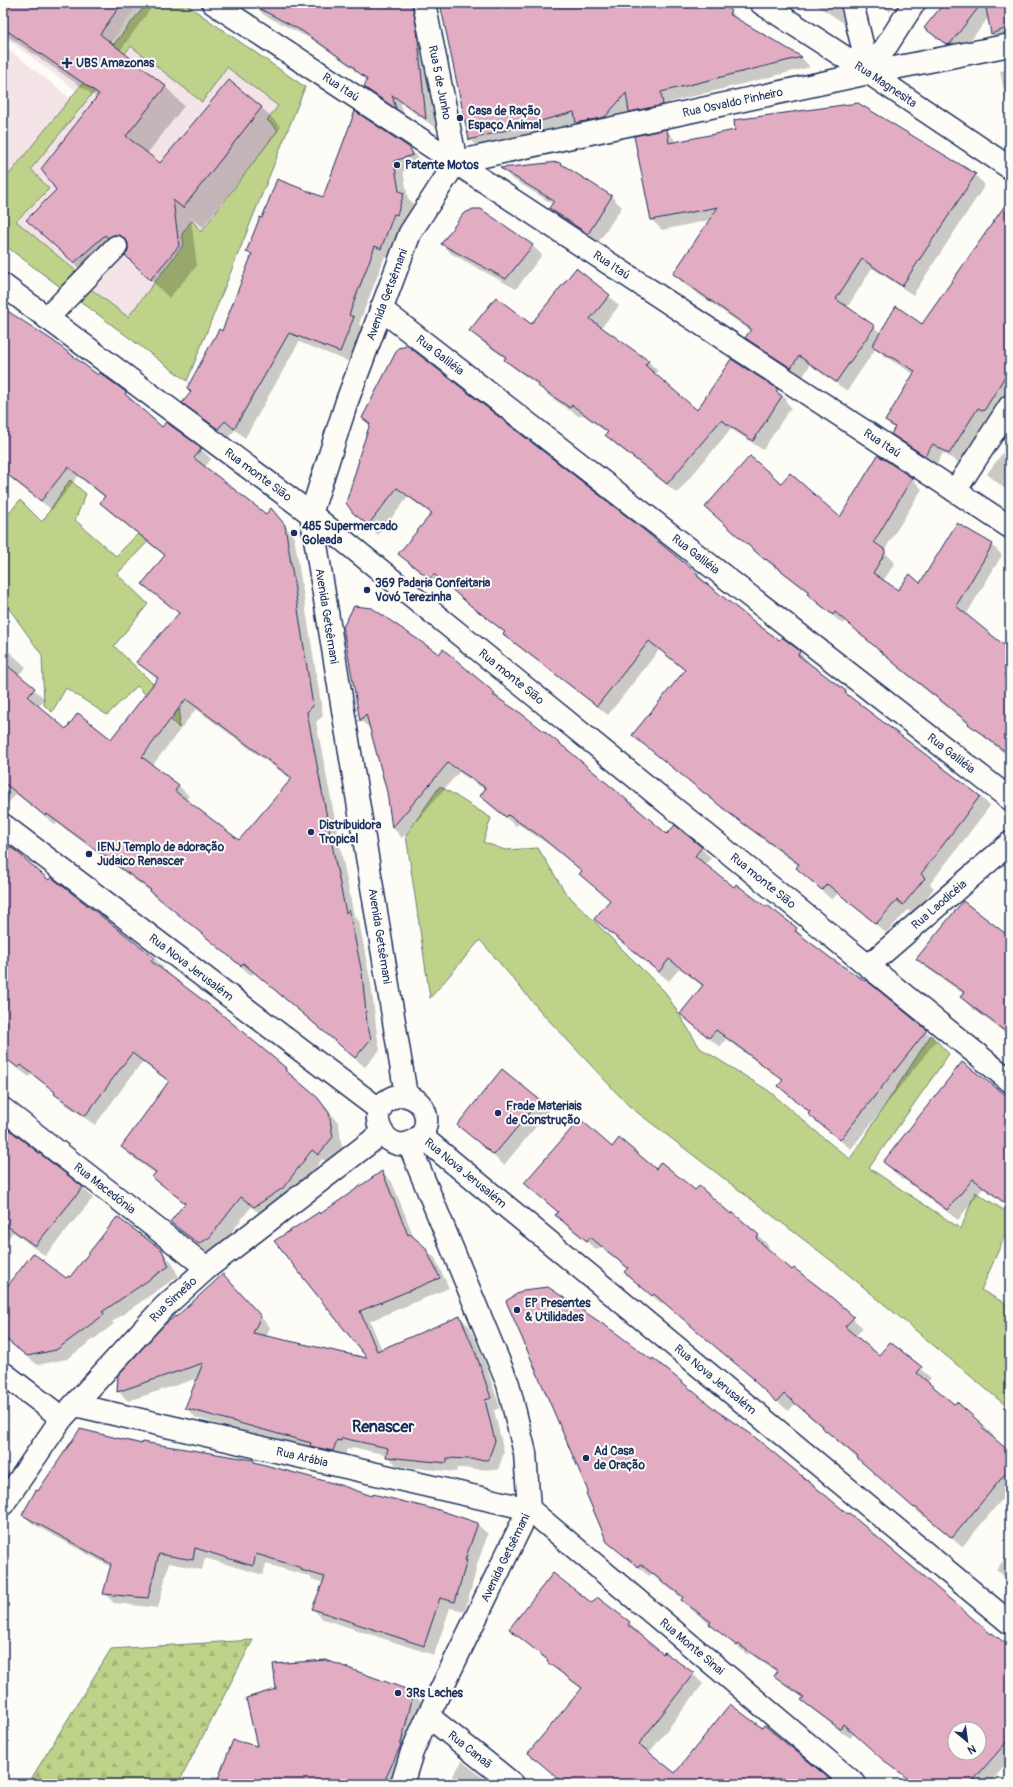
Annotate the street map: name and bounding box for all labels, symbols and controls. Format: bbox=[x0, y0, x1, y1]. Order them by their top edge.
street label: Rua 5 de Junho bbox=[425, 44, 454, 122]
place label: UBS Amazonas bbox=[76, 56, 155, 71]
marker: UBS Amazonas bbox=[61, 57, 73, 69]
street label: Rua Magnesita bbox=[851, 59, 920, 111]
street label: Rua Itaú bbox=[319, 70, 362, 105]
street label: Rua Osvaldo Pinheiro bbox=[681, 85, 785, 121]
place label: Casa de Ração Espaço Animal bbox=[468, 104, 542, 133]
marker: Casa de Ração Espaço Animal bbox=[455, 113, 465, 123]
place label: Patente Motos bbox=[405, 158, 479, 173]
marker: Patente Motos bbox=[392, 160, 402, 170]
street label: Avenida Getsêmani bbox=[363, 247, 411, 343]
street label: Rua Itaú bbox=[590, 248, 633, 283]
street label: Rua Galiléia bbox=[413, 332, 467, 379]
street label: Rua Itaú bbox=[861, 426, 903, 461]
street label: Rua monte Sião bbox=[221, 445, 295, 505]
place label: 485 Supermercado Goleada bbox=[301, 519, 398, 548]
marker: 485 Supermercado Goleada bbox=[289, 528, 299, 538]
street label: Rua Galiléia bbox=[668, 531, 723, 578]
street label: Avenida Getsêmani bbox=[312, 567, 341, 665]
place label: 369 Padaria Confeitaria Vovó Terezinha bbox=[375, 576, 491, 605]
marker: 369 Padaria Confeitaria Vovó Terezinha bbox=[362, 585, 372, 595]
street label: Rua monte Sião bbox=[475, 646, 547, 708]
street label: Rua Galiléia bbox=[924, 730, 978, 777]
place label: Distribuidora Tropical bbox=[318, 818, 382, 847]
marker: Distribuidora Tropical bbox=[306, 827, 316, 837]
place label: IENJ Templo de adoração Judaico Renascer bbox=[97, 840, 225, 869]
marker: IENJ Templo de adoração Judaico Renascer bbox=[84, 849, 94, 859]
street label: Rua monte Sião bbox=[727, 850, 799, 913]
street label: Rua Laodicéia bbox=[909, 877, 970, 933]
street label: Avenida Getsêmani bbox=[365, 887, 394, 985]
street label: Rua Nova Jerusalém bbox=[146, 931, 237, 1005]
place label: Frade Materiais de Construção bbox=[506, 1099, 582, 1128]
marker: Frade Materiais de Construção bbox=[493, 1108, 503, 1118]
street label: Rua Nova Jerusalém bbox=[421, 1135, 510, 1212]
street label: Rua Macedônia bbox=[70, 1160, 139, 1218]
street label: Rua Simeão bbox=[147, 1274, 201, 1325]
place label: EP Presentes & Utilidades bbox=[525, 1296, 591, 1325]
marker: EP Presentes & Utilidades bbox=[512, 1305, 522, 1315]
street label: Rua Nova Jerusalém bbox=[671, 1341, 760, 1418]
district label: Renascer bbox=[352, 1417, 414, 1437]
street label: Rua Arábia bbox=[275, 1444, 330, 1471]
place label: Ad Casa de Oração bbox=[594, 1444, 645, 1473]
marker: Ad Casa de Oração bbox=[581, 1453, 591, 1463]
street label: Avenida Getsêmani bbox=[478, 1511, 534, 1605]
street label: Rua Monte Sinai bbox=[656, 1615, 727, 1678]
place label: 3Rs Laches bbox=[406, 1686, 464, 1701]
marker: 3Rs Laches bbox=[393, 1688, 403, 1698]
north arrow bbox=[947, 1721, 987, 1761]
street label: Rua Canaã bbox=[445, 1728, 495, 1772]
text: N bbox=[965, 1742, 978, 1757]

